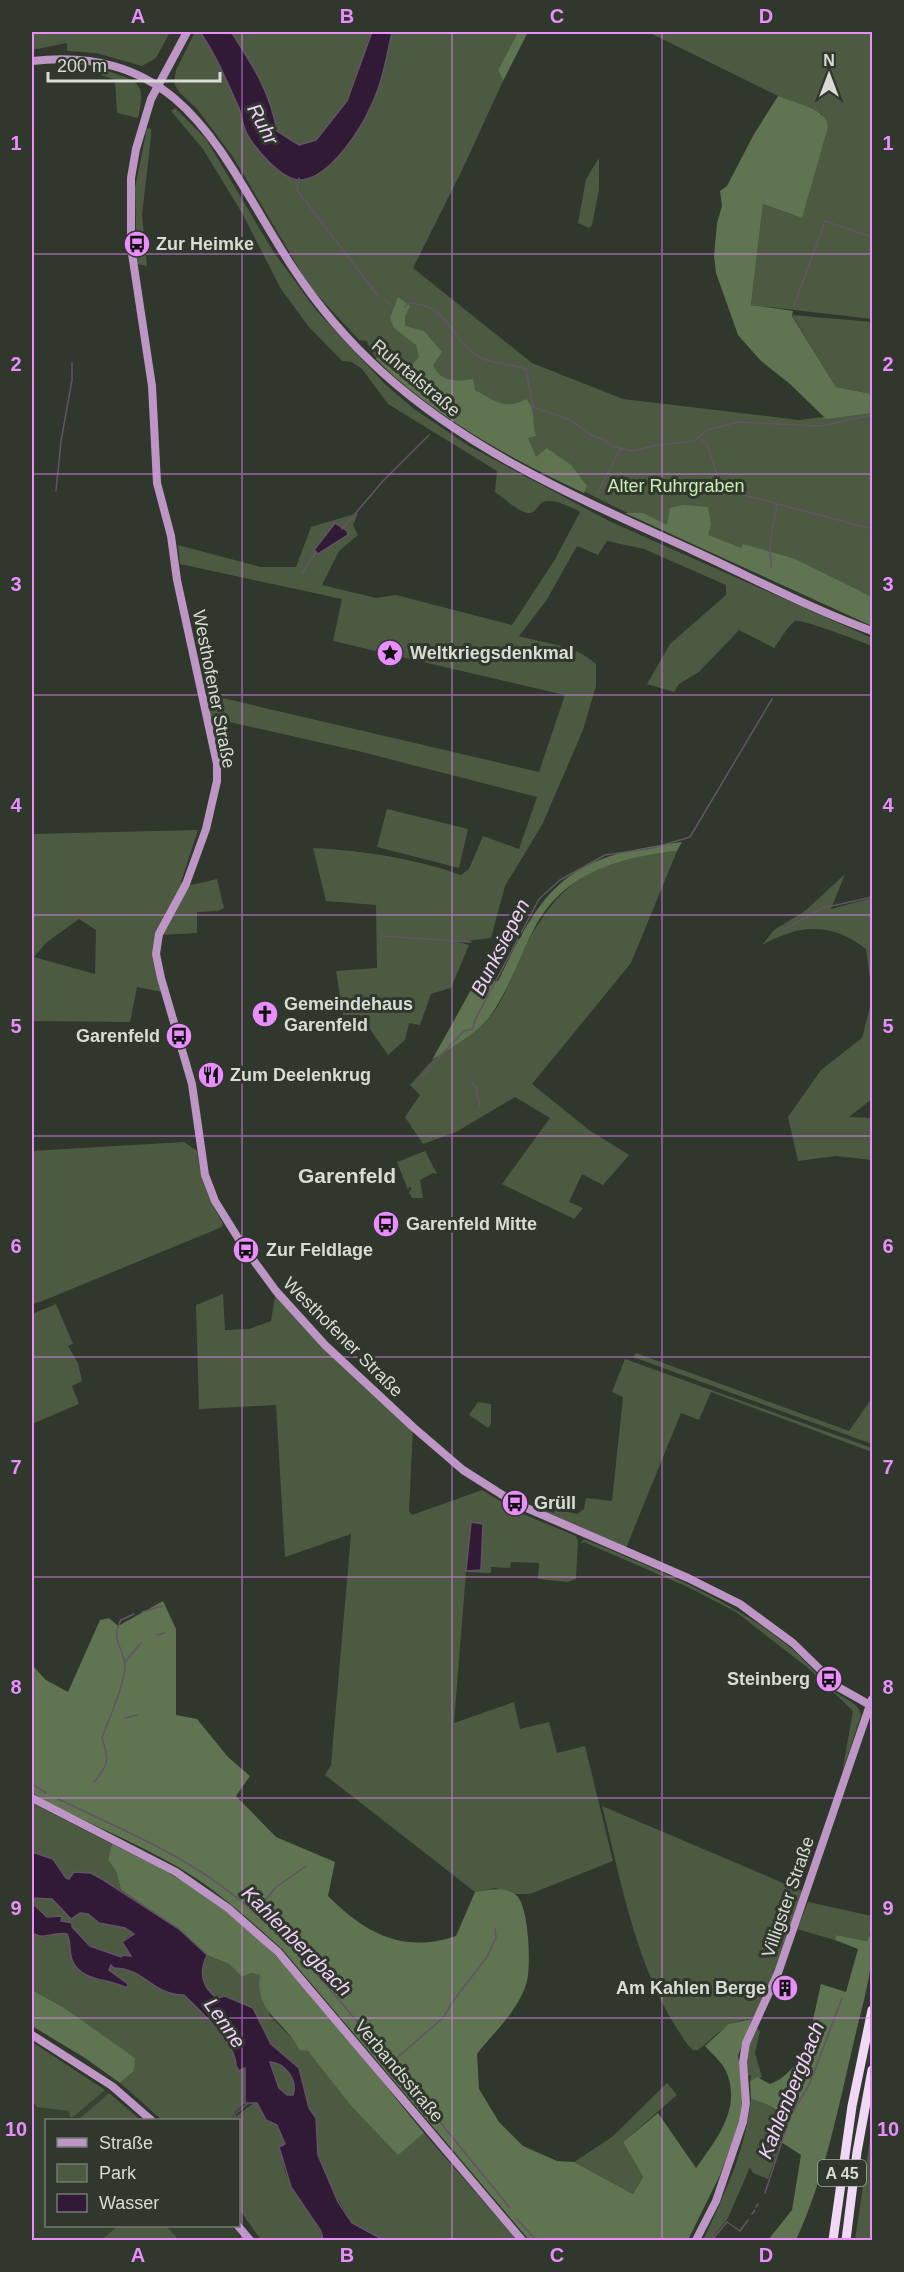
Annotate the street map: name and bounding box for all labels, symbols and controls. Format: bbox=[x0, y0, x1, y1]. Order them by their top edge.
text: A bbox=[131, 5, 145, 27]
text: B bbox=[340, 5, 354, 27]
text: C bbox=[550, 5, 564, 27]
text: D bbox=[759, 5, 773, 27]
scale bar bbox=[48, 45, 220, 83]
north arrow bbox=[799, 45, 859, 105]
text: N bbox=[823, 52, 835, 69]
text: 200 m bbox=[57, 56, 107, 76]
water label: Ruhr bbox=[243, 100, 284, 149]
text: 1 bbox=[10, 132, 22, 154]
text: 1 bbox=[882, 132, 894, 154]
bus stop icon: Zur Heimke bbox=[122, 229, 152, 259]
place label: Zur Heimke bbox=[156, 234, 254, 254]
street label: Ruhrtalstraße bbox=[368, 335, 464, 421]
text: 2 bbox=[10, 353, 22, 375]
text: 2 bbox=[882, 353, 894, 375]
park label: Alter Ruhrgraben bbox=[607, 476, 745, 496]
text: 3 bbox=[10, 573, 22, 595]
text: 3 bbox=[882, 573, 894, 595]
street label: Westhofener Straße bbox=[189, 608, 239, 770]
place icon: Weltkriegsdenkmal bbox=[375, 638, 405, 668]
place label: Weltkriegsdenkmal bbox=[410, 643, 574, 663]
text: 4 bbox=[10, 794, 22, 816]
text: 4 bbox=[882, 794, 894, 816]
water label: Bunksiepen bbox=[466, 895, 534, 999]
place label: Gemeindehaus Garenfeld bbox=[284, 994, 413, 1035]
church icon: Gemeindehaus Garenfeld bbox=[250, 999, 280, 1029]
text: 5 bbox=[10, 1015, 22, 1037]
text: 5 bbox=[882, 1015, 894, 1037]
bus stop icon: Garenfeld bbox=[164, 1021, 194, 1051]
place label: Garenfeld bbox=[76, 1026, 160, 1046]
restaurant icon: Zum Deelenkrug bbox=[196, 1060, 226, 1090]
place label: Zum Deelenkrug bbox=[230, 1065, 371, 1085]
district label: Garenfeld bbox=[298, 1164, 396, 1187]
bus stop icon: Garenfeld Mitte bbox=[371, 1209, 401, 1239]
place label: Garenfeld Mitte bbox=[406, 1214, 537, 1234]
text: 6 bbox=[10, 1235, 22, 1257]
bus stop icon: Zur Feldlage bbox=[231, 1235, 261, 1265]
text: 6 bbox=[882, 1235, 894, 1257]
place label: Zur Feldlage bbox=[266, 1240, 373, 1260]
street label: Westhofener Straße bbox=[279, 1273, 407, 1401]
text: 7 bbox=[10, 1456, 22, 1478]
text: 7 bbox=[882, 1456, 894, 1478]
bus stop icon: Grüll bbox=[500, 1488, 530, 1518]
place label: Grüll bbox=[534, 1493, 576, 1513]
bus stop icon: Steinberg bbox=[814, 1664, 844, 1694]
place label: Steinberg bbox=[727, 1669, 810, 1689]
text: 8 bbox=[10, 1676, 22, 1698]
text: 8 bbox=[882, 1676, 894, 1698]
street label: Villigster Straße bbox=[758, 1834, 818, 1960]
water label: Kahlenbergbach bbox=[238, 1882, 356, 2000]
text: 9 bbox=[10, 1897, 22, 1919]
text: 9 bbox=[882, 1897, 894, 1919]
building icon: Am Kahlen Berge bbox=[770, 1973, 800, 2003]
place label: Am Kahlen Berge bbox=[616, 1978, 766, 1998]
water label: Lenne bbox=[200, 1994, 250, 2052]
street label: Verbandsstraße bbox=[350, 2016, 448, 2126]
water label: Kahlenbergbach bbox=[754, 2018, 828, 2162]
text: 10 bbox=[5, 2118, 27, 2140]
text: 10 bbox=[877, 2118, 899, 2140]
legend bbox=[45, 2119, 240, 2227]
text: Straße bbox=[99, 2133, 153, 2153]
road number: A 45 bbox=[818, 2160, 866, 2186]
text: Park bbox=[99, 2163, 137, 2183]
text: Wasser bbox=[99, 2193, 159, 2213]
text: A bbox=[131, 2244, 145, 2266]
text: B bbox=[340, 2244, 354, 2266]
text: C bbox=[550, 2244, 564, 2266]
text: D bbox=[759, 2244, 773, 2266]

